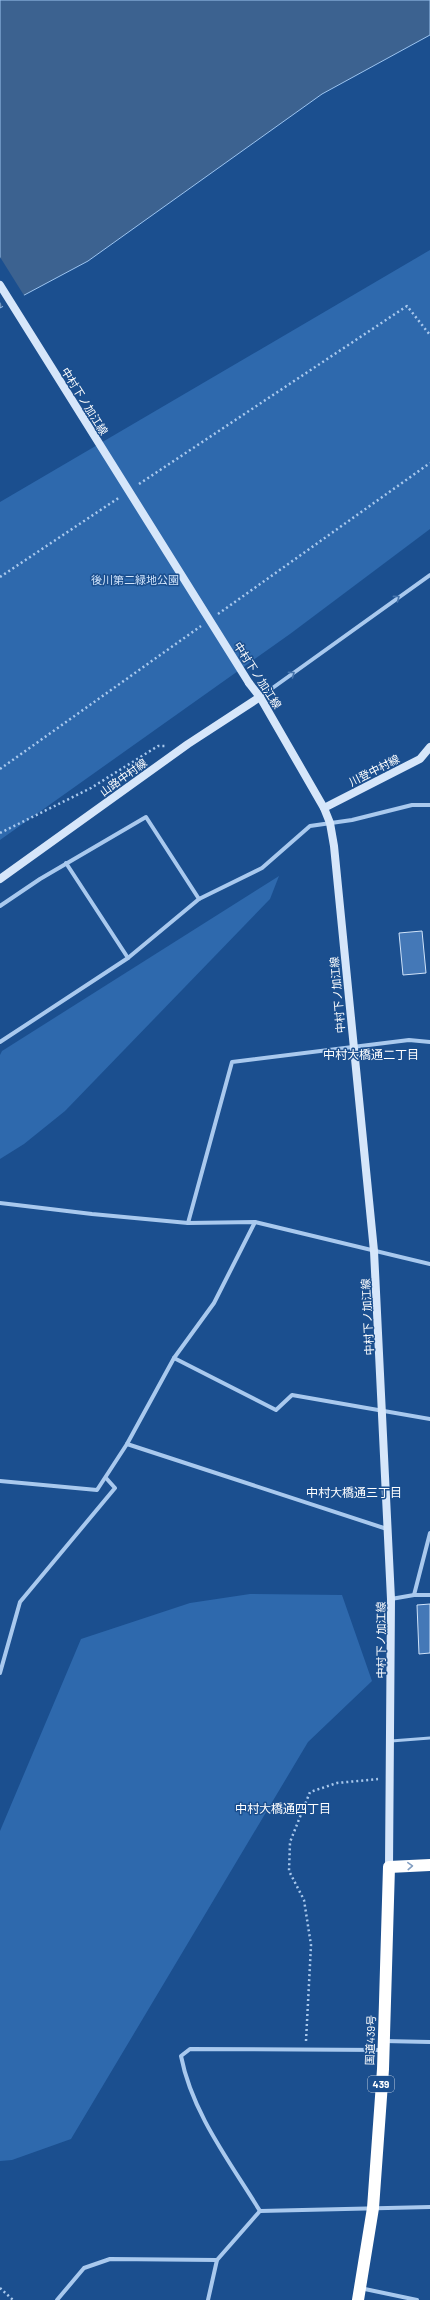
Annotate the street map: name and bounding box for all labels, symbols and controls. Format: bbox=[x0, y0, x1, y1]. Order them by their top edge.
street label: 中村下ノ加江線 bbox=[59, 365, 111, 437]
park label: 後川第二緑地公園 bbox=[91, 573, 179, 586]
one-way arrow bbox=[393, 596, 400, 603]
street label: 中村下ノ加江線 bbox=[232, 639, 284, 711]
one-way arrow bbox=[288, 671, 295, 679]
street label: 川登中村線 bbox=[347, 752, 401, 788]
street label: 山路中村線 bbox=[97, 756, 149, 798]
street label: 中村下ノ加江線 bbox=[327, 956, 347, 1034]
district label: 中村大橋通二丁目 bbox=[323, 1047, 419, 1061]
street label: 中村下ノ加江線 bbox=[358, 1278, 376, 1356]
district label: 中村大橋通三丁目 bbox=[306, 1485, 402, 1499]
street label: 中村下ノ加江線 bbox=[374, 1602, 387, 1679]
district label: 中村大橋通四丁目 bbox=[235, 1801, 331, 1815]
one-way arrow bbox=[407, 1862, 413, 1871]
street label: 国道439号 bbox=[363, 2015, 377, 2065]
road number: 439 bbox=[368, 2076, 394, 2092]

